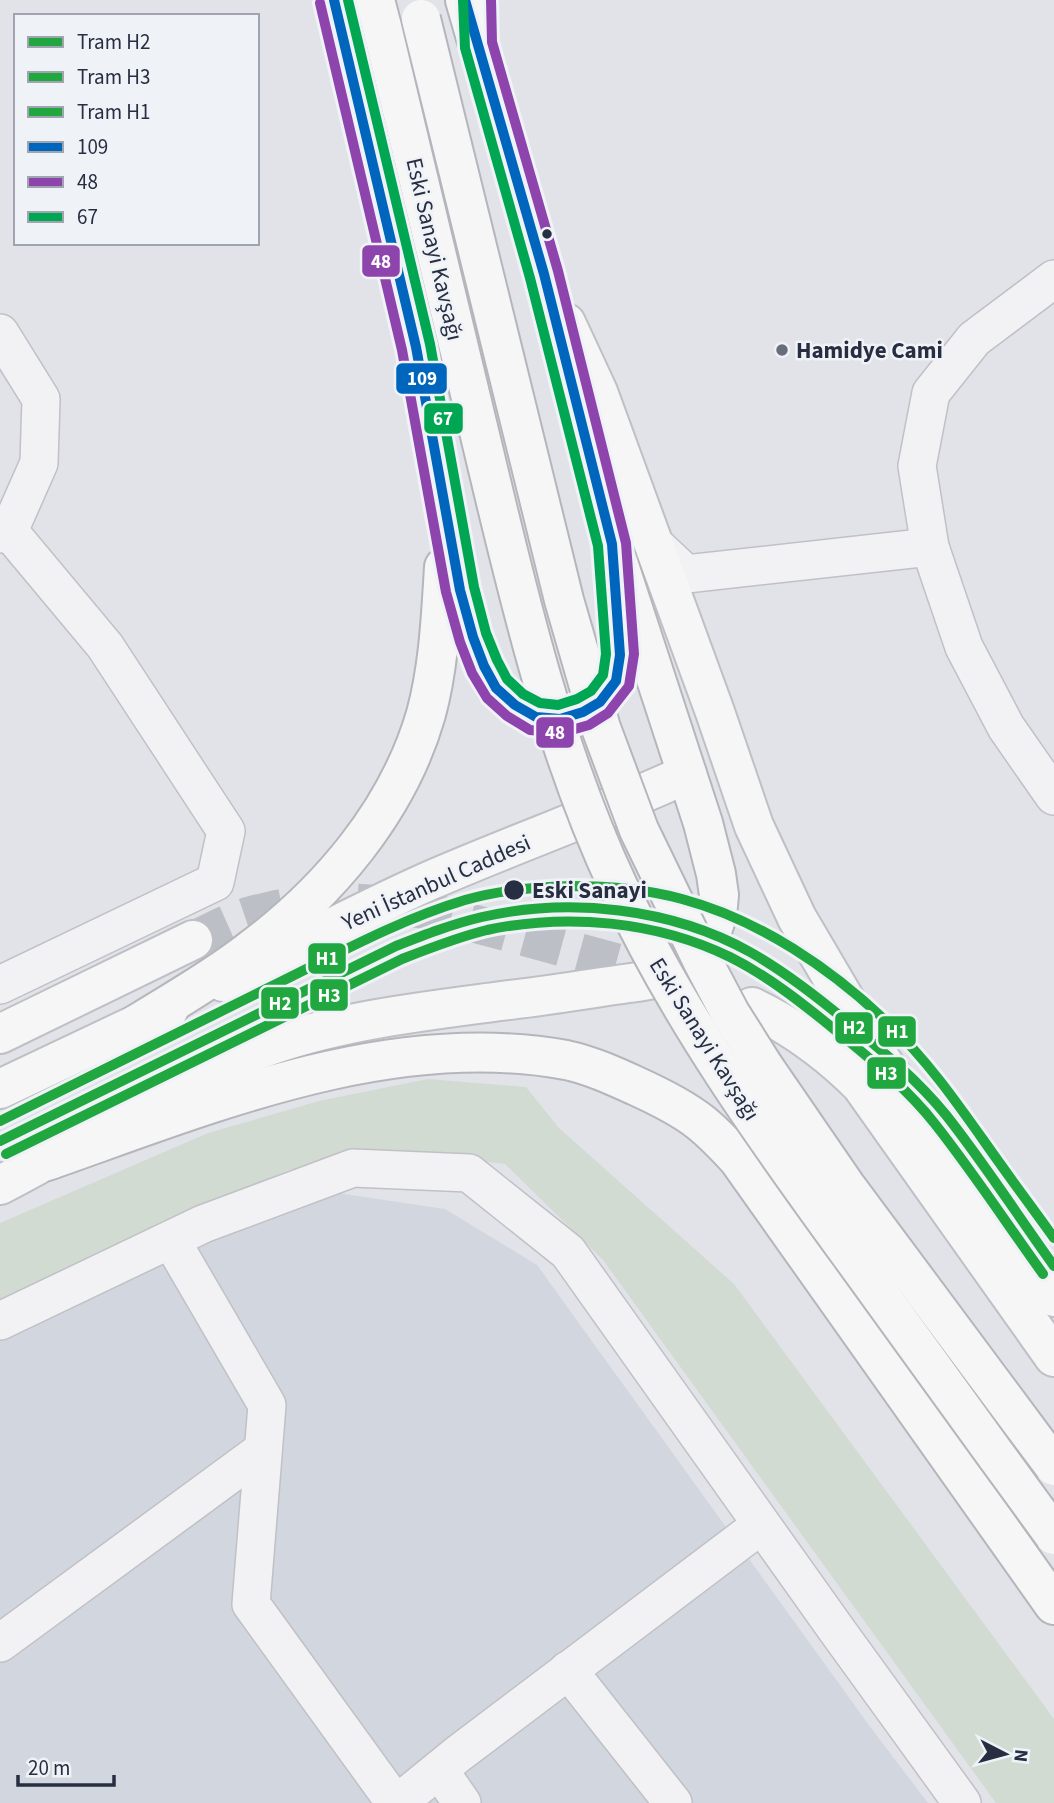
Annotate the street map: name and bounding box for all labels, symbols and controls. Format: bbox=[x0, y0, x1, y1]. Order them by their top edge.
legend bbox=[14, 14, 259, 245]
text: Tram H2 bbox=[77, 27, 150, 57]
text: Tram H3 bbox=[77, 62, 150, 92]
text: Tram H1 bbox=[77, 97, 150, 127]
text: 109 bbox=[77, 132, 108, 162]
street label: Eski Sanayi Kavşağı bbox=[397, 154, 472, 344]
text: 48 bbox=[77, 167, 98, 197]
text: 67 bbox=[77, 202, 98, 232]
unlabelled marker bbox=[540, 227, 554, 241]
line badge: 48 bbox=[361, 244, 401, 278]
text: 48 bbox=[371, 249, 391, 276]
place label: Hamidye Cami bbox=[796, 334, 943, 367]
marker: Hamidye Cami bbox=[774, 342, 790, 358]
line badge: 109 bbox=[395, 362, 448, 395]
text: 109 bbox=[407, 366, 437, 393]
line badge: 67 bbox=[423, 402, 464, 435]
text: 67 bbox=[433, 406, 453, 433]
line badge: 48 bbox=[535, 716, 575, 749]
text: 48 bbox=[545, 720, 565, 747]
street label: Yeni İstanbul Caddesi bbox=[336, 826, 536, 939]
place label: Eski Sanayi bbox=[532, 874, 647, 907]
marker: Eski Sanayi bbox=[502, 878, 526, 902]
line badge: H1 bbox=[307, 942, 347, 975]
text: H1 bbox=[316, 946, 338, 973]
street label: Eski Sanayi Kavşağı bbox=[641, 951, 768, 1127]
line badge: H3 bbox=[309, 978, 349, 1012]
text: H3 bbox=[318, 983, 340, 1010]
line badge: H2 bbox=[260, 986, 300, 1020]
text: H2 bbox=[269, 991, 291, 1018]
line badge: H2 bbox=[834, 1011, 874, 1045]
text: H2 bbox=[843, 1015, 865, 1042]
line badge: H1 bbox=[877, 1015, 917, 1048]
text: H1 bbox=[886, 1019, 908, 1046]
line badge: H3 bbox=[866, 1056, 907, 1090]
text: H3 bbox=[875, 1061, 897, 1088]
north arrow bbox=[970, 1719, 1040, 1789]
scale bar bbox=[18, 1744, 114, 1788]
text: N bbox=[1006, 1748, 1035, 1763]
text: 20 m bbox=[28, 1753, 70, 1783]

